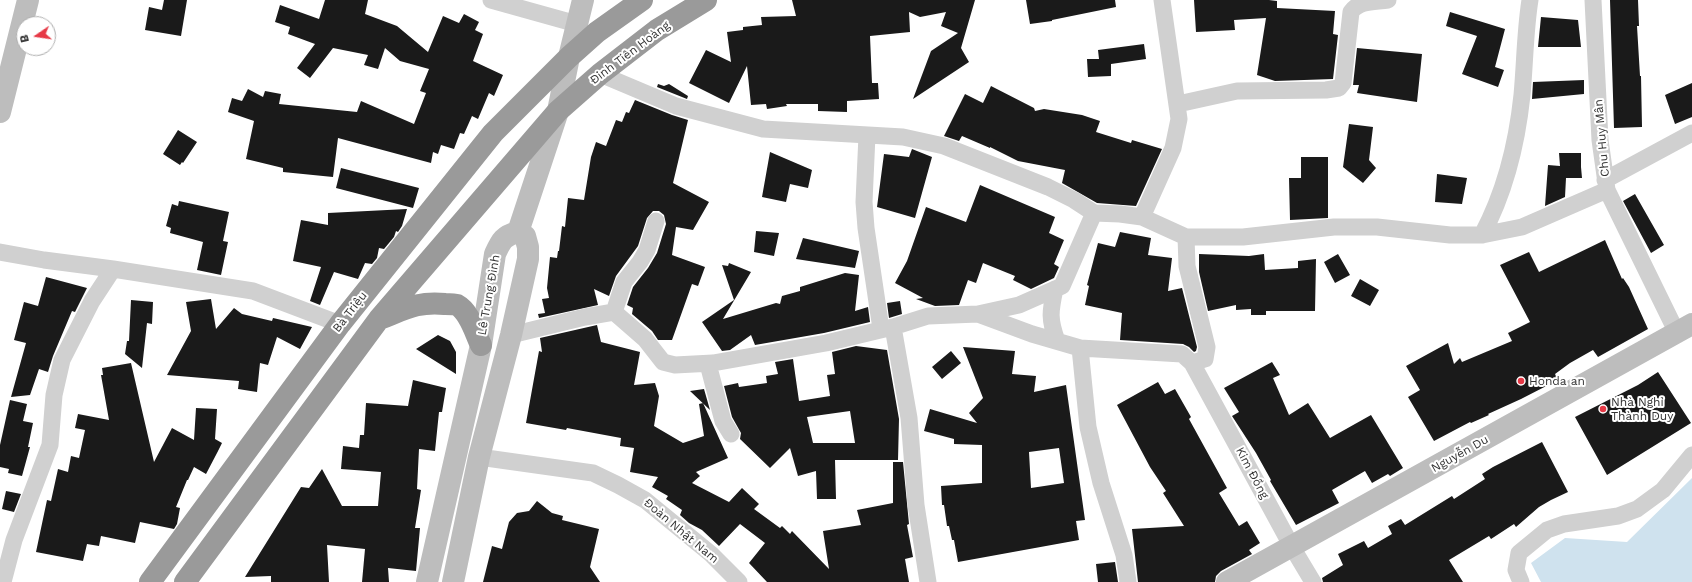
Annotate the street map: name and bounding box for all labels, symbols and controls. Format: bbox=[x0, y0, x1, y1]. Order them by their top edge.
north arrow bbox=[16, 16, 56, 56]
street label: Đinh Tiên Hoàng bbox=[587, 18, 673, 88]
text: B bbox=[18, 33, 32, 44]
street label: Chu Huy Mân bbox=[1591, 99, 1613, 177]
street label: Lê Trung Đình bbox=[475, 254, 503, 336]
street label: Bà Triệu bbox=[330, 289, 370, 335]
place label: Honda an bbox=[1529, 374, 1585, 388]
marker: Honda an bbox=[1516, 376, 1526, 386]
place label: Nhà Nghỉ Thành Duy bbox=[1611, 395, 1673, 423]
marker: Nhà Nghỉ Thành Duy bbox=[1598, 404, 1608, 414]
street label: Nguyễn Du bbox=[1429, 432, 1491, 476]
street label: Kim Đồng bbox=[1232, 445, 1272, 501]
street label: Đoàn Nhật Nam bbox=[641, 496, 721, 566]

